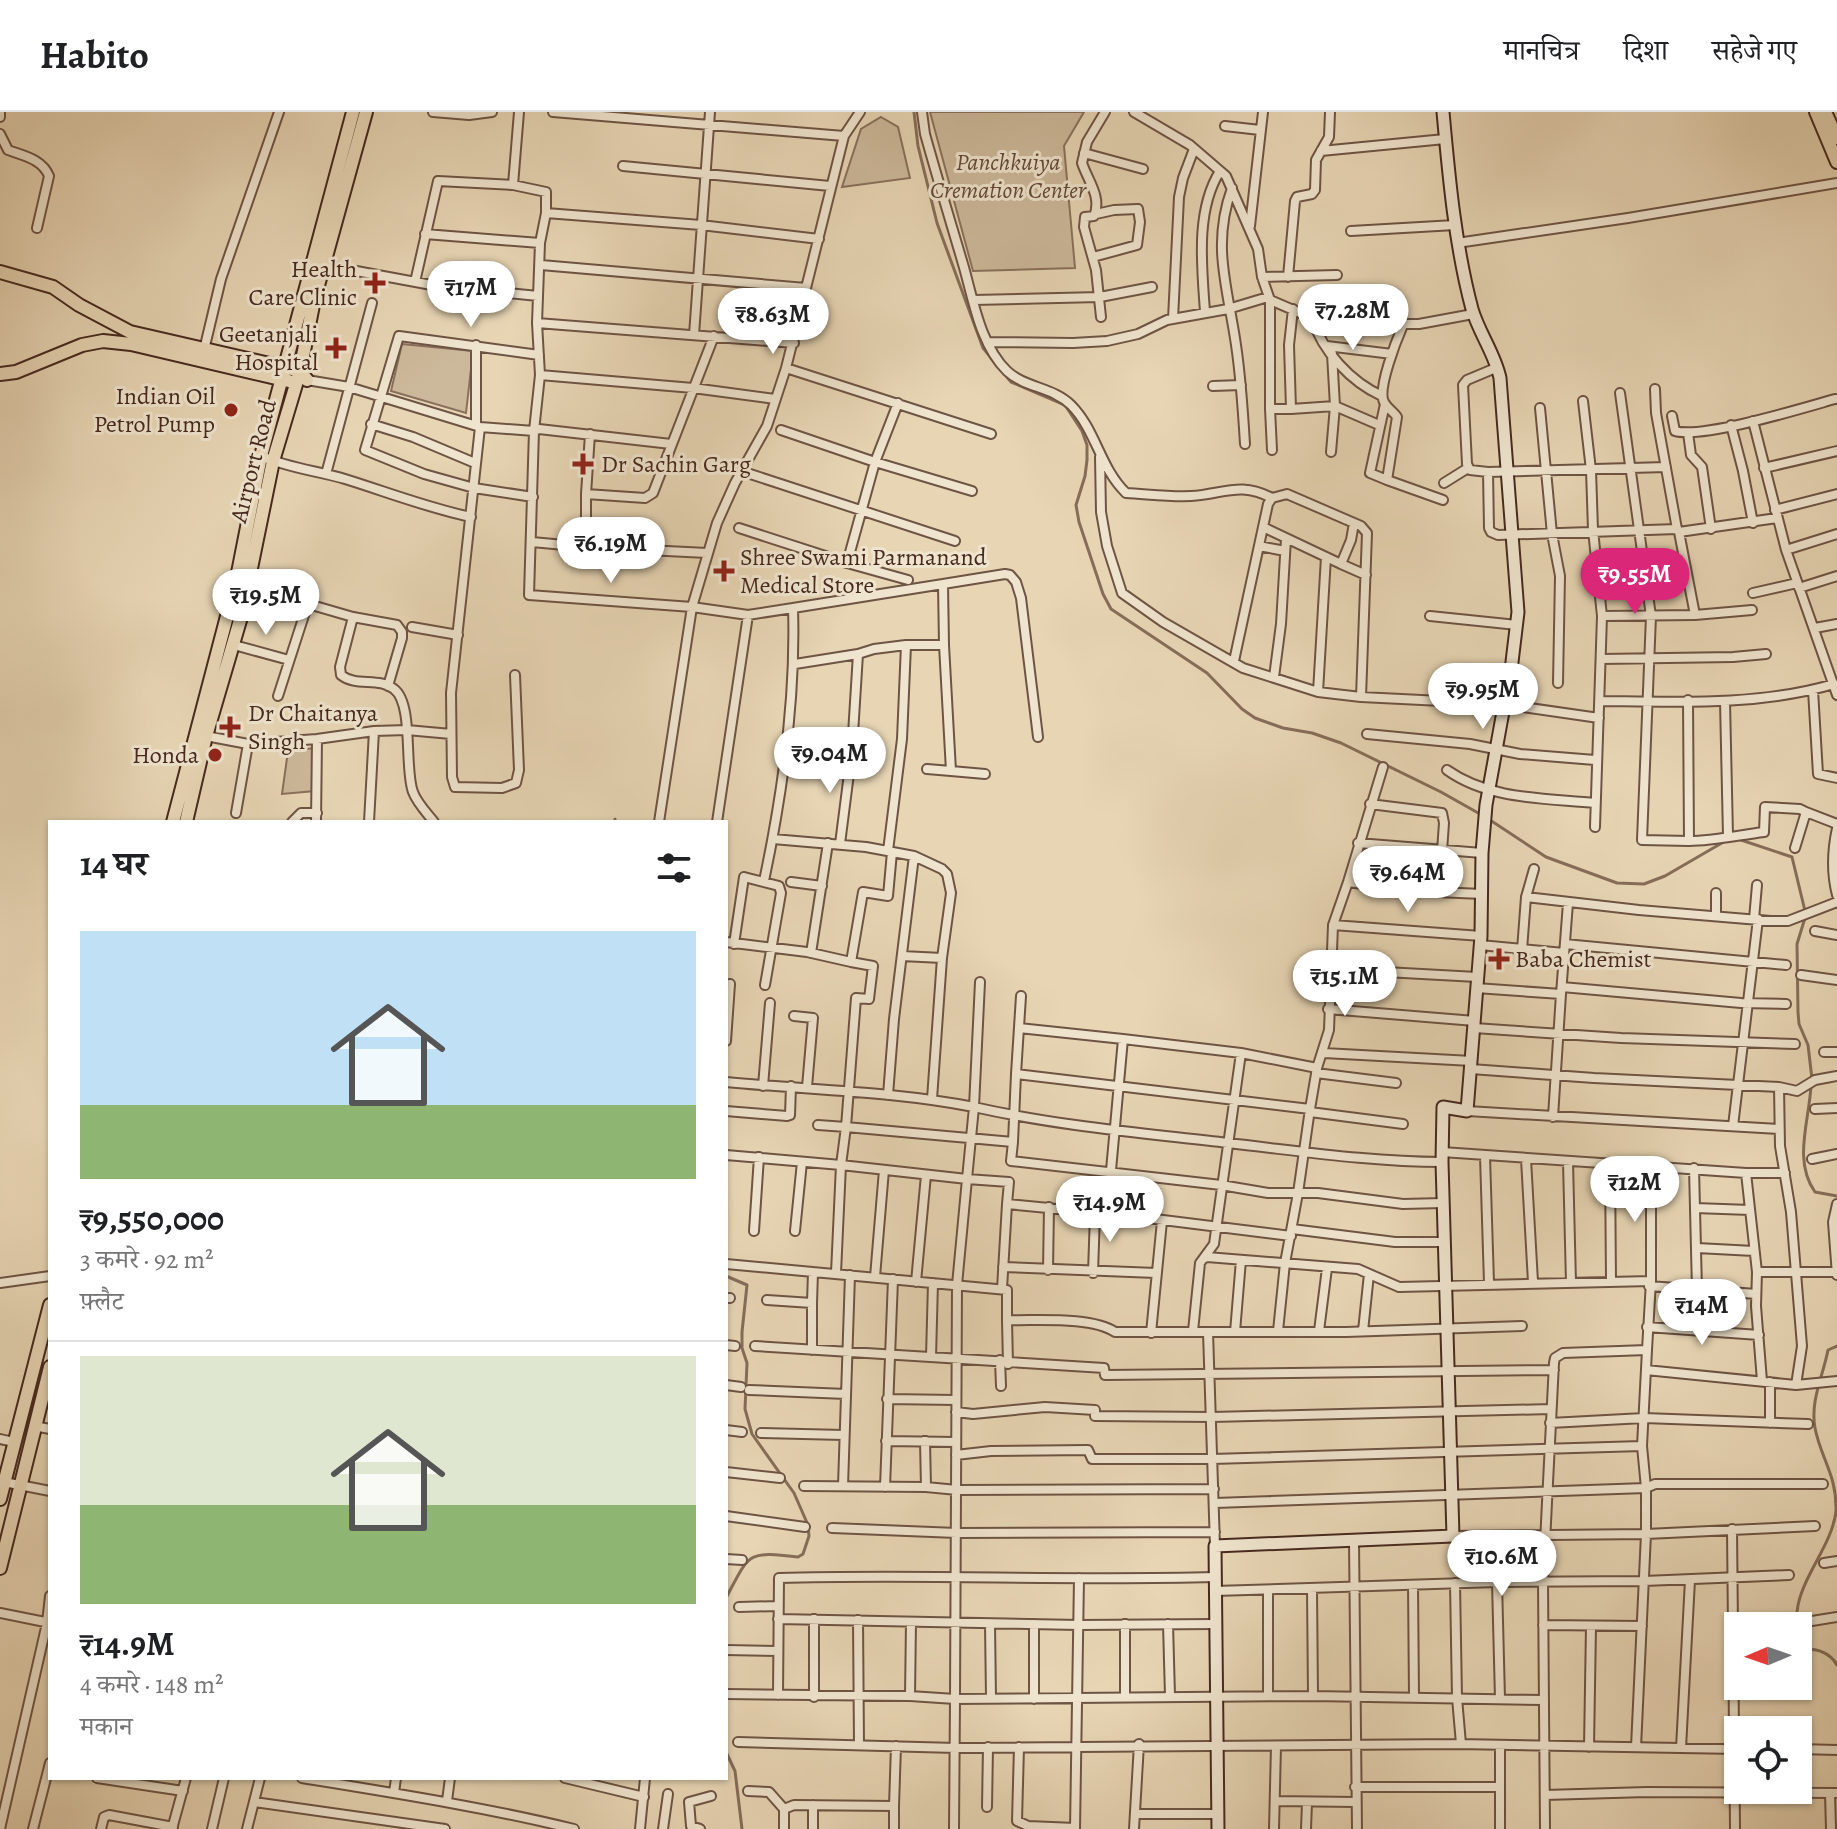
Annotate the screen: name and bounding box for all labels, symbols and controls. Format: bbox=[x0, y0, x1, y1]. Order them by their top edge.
text: Habito bbox=[40, 29, 149, 81]
text: मानचित्र bbox=[1503, 32, 1579, 70]
text: दिशा bbox=[1623, 32, 1668, 70]
text: सहेजे गए bbox=[1712, 32, 1797, 70]
park label: Panchkuiya Cremation Center bbox=[930, 146, 1087, 206]
place label: Health Care Clinic bbox=[249, 253, 357, 313]
pin: ₹17M bbox=[424, 261, 518, 329]
text: ₹17M bbox=[445, 269, 497, 304]
marker: Health Care Clinic bbox=[364, 272, 386, 294]
pin: ₹7.28M bbox=[1288, 284, 1418, 352]
pin: ₹8.63M bbox=[708, 288, 838, 356]
text: ₹7.28M bbox=[1316, 292, 1390, 327]
text: ₹8.63M bbox=[736, 296, 810, 331]
place label: Geetanjali Hospital bbox=[219, 318, 318, 378]
marker: Geetanjali Hospital bbox=[325, 337, 347, 359]
place label: Indian Oil Petrol Pump bbox=[94, 380, 215, 440]
street label: Airport Road bbox=[222, 396, 284, 527]
marker: Indian Oil Petrol Pump bbox=[222, 401, 240, 419]
place label: Dr Sachin Garg bbox=[601, 448, 751, 480]
marker: Dr Sachin Garg bbox=[572, 453, 594, 475]
pin: ₹6.19M bbox=[546, 517, 676, 585]
text: ₹6.19M bbox=[575, 525, 647, 560]
place label: Shree Swami Parmanand Medical Store bbox=[740, 541, 987, 601]
pin: ₹9.55M bbox=[1570, 548, 1700, 616]
text: ₹9.55M bbox=[1599, 556, 1671, 591]
marker: Shree Swami Parmanand Medical Store bbox=[715, 562, 733, 580]
pin: ₹19.5M bbox=[201, 569, 331, 637]
text: ₹19.5M bbox=[230, 577, 302, 612]
pin: ₹9.95M bbox=[1418, 663, 1548, 731]
text: ₹9.95M bbox=[1446, 671, 1520, 706]
place label: Dr Chaitanya Singh bbox=[248, 697, 379, 757]
marker: Dr Chaitanya Singh bbox=[219, 716, 241, 738]
pin: ₹9.04M bbox=[765, 727, 895, 795]
text: ₹9.04M bbox=[792, 735, 868, 770]
place label: Honda bbox=[132, 739, 200, 771]
marker: Honda bbox=[206, 746, 224, 764]
text: 14 घर bbox=[80, 840, 148, 887]
icon: filters bbox=[652, 846, 696, 890]
pin: ₹9.64M bbox=[1343, 846, 1473, 914]
text: ₹9.64M bbox=[1370, 854, 1446, 889]
place label: Baba Chemist bbox=[1515, 943, 1652, 975]
pin: ₹15.1M bbox=[1280, 950, 1410, 1018]
marker: Baba Chemist bbox=[1490, 950, 1508, 968]
text: ₹15.1M bbox=[1311, 958, 1379, 993]
icon: home bbox=[316, 983, 460, 1127]
pin: ₹12M bbox=[1588, 1156, 1682, 1224]
text: ₹12M bbox=[1608, 1164, 1662, 1199]
pin: ₹14.9M bbox=[1045, 1176, 1175, 1244]
text: ₹14.9M bbox=[1074, 1184, 1146, 1219]
text: ₹9,550,000 bbox=[80, 1195, 224, 1242]
text: 3 कमरे · 92 m² bbox=[80, 1242, 214, 1277]
pin: ₹14M bbox=[1655, 1279, 1749, 1347]
text: फ़्लैट bbox=[80, 1284, 123, 1319]
text: ₹14M bbox=[1675, 1287, 1729, 1322]
icon: home bbox=[316, 1408, 460, 1552]
pin: ₹10.6M bbox=[1437, 1530, 1567, 1598]
text: ₹10.6M bbox=[1465, 1538, 1539, 1573]
north arrow bbox=[1724, 1612, 1812, 1700]
map controls bbox=[1724, 1612, 1812, 1804]
text: ₹14.9M bbox=[80, 1620, 175, 1667]
text: 4 कमरे · 148 m² bbox=[80, 1667, 224, 1702]
text: मकान bbox=[80, 1709, 133, 1744]
button: locate bbox=[1724, 1716, 1812, 1804]

